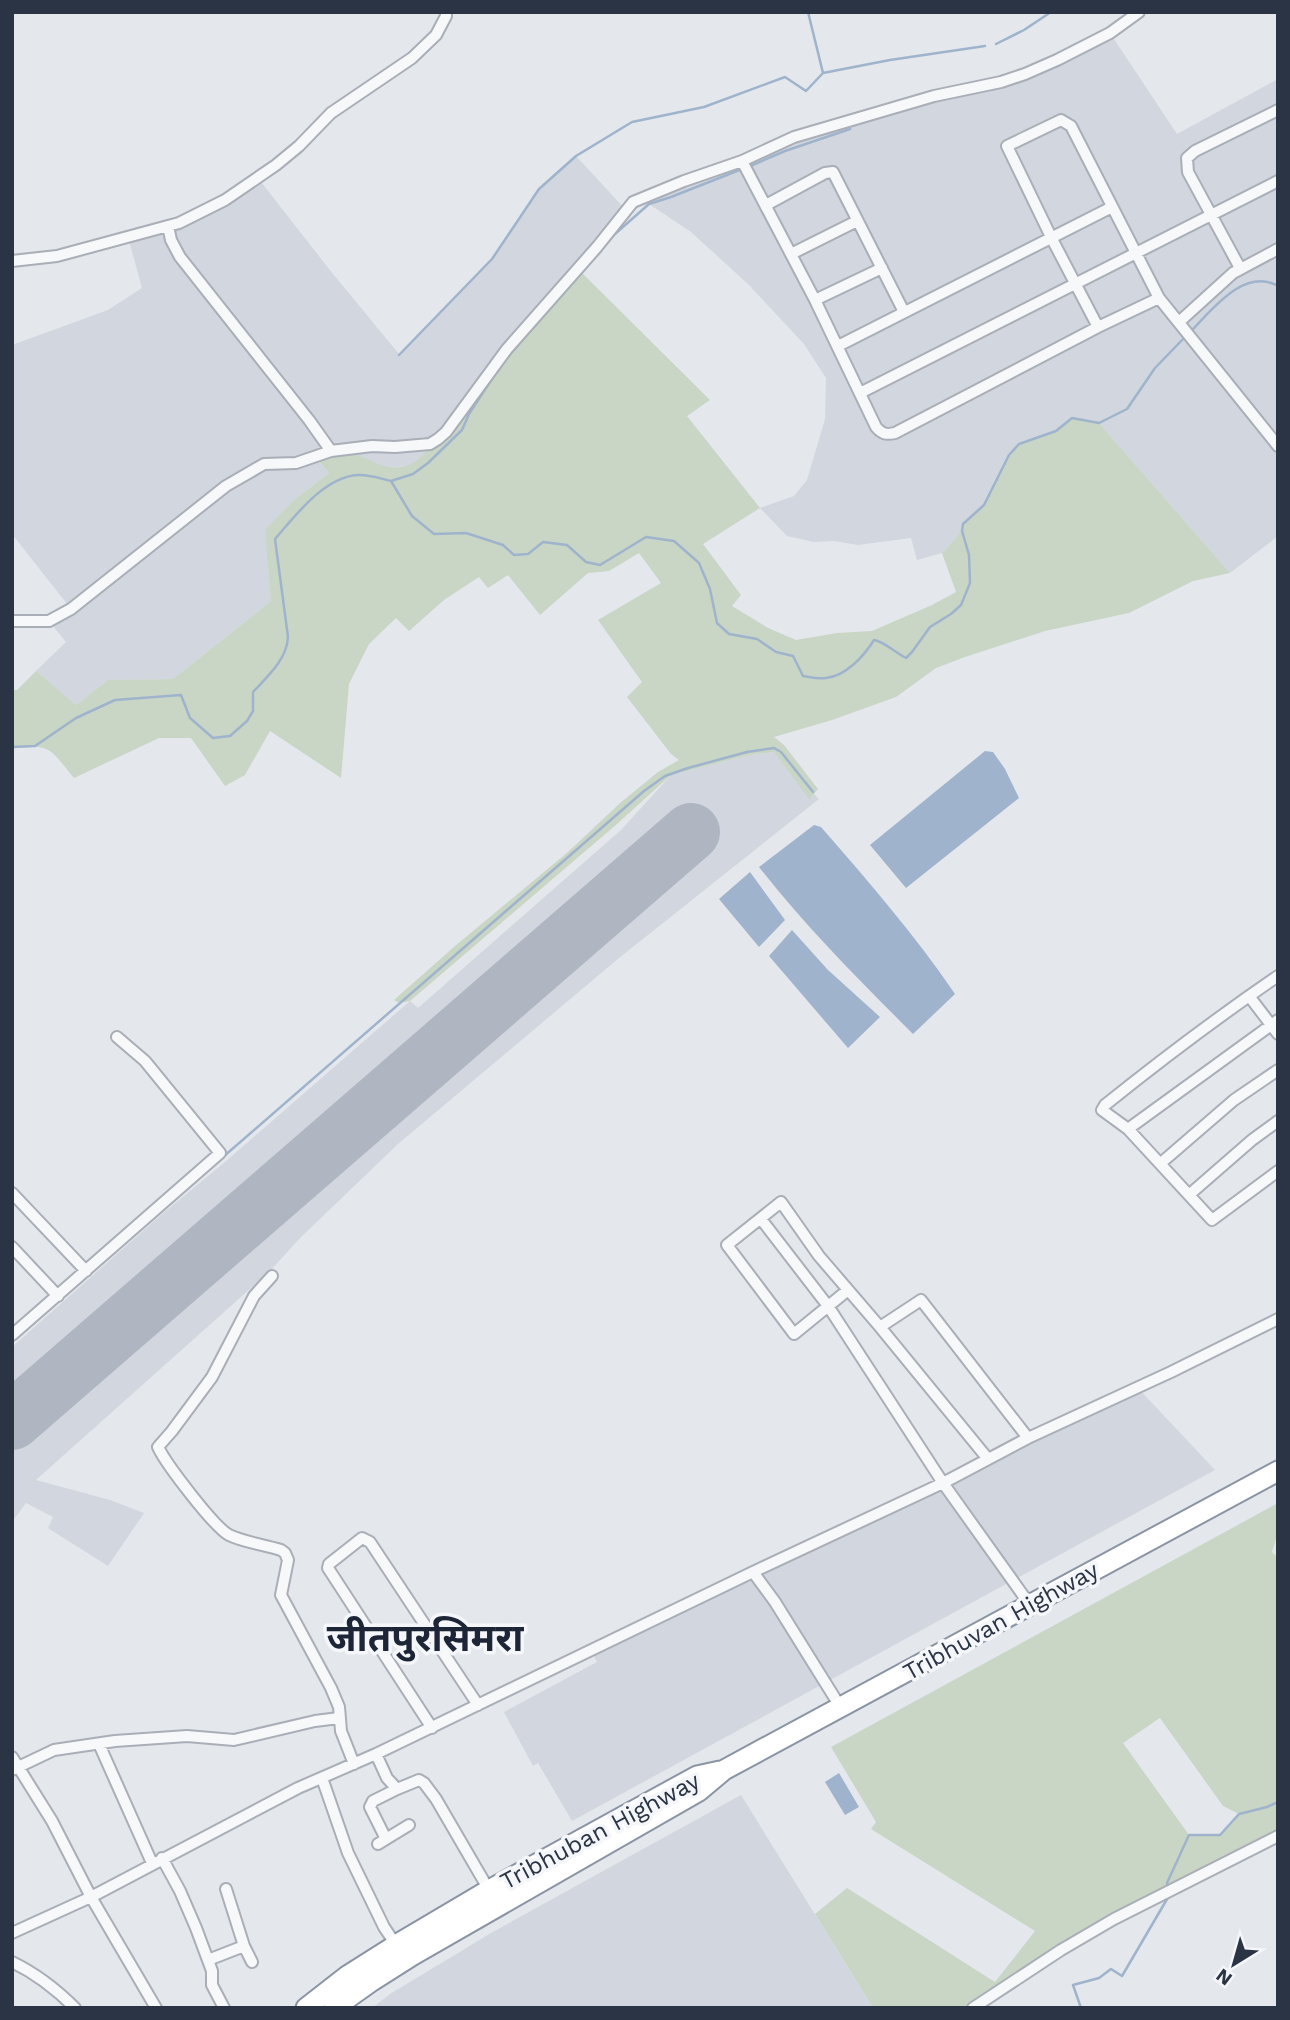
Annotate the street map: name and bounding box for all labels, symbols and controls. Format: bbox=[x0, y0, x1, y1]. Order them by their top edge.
street label: Tribhuvan Highway bbox=[898, 1555, 1104, 1686]
district label: जीतपुरसिमरा bbox=[327, 1616, 524, 1662]
street label: Tribhuban Highway bbox=[495, 1766, 705, 1895]
north arrow bbox=[1199, 1929, 1269, 1999]
text: N bbox=[1212, 1964, 1237, 1991]

